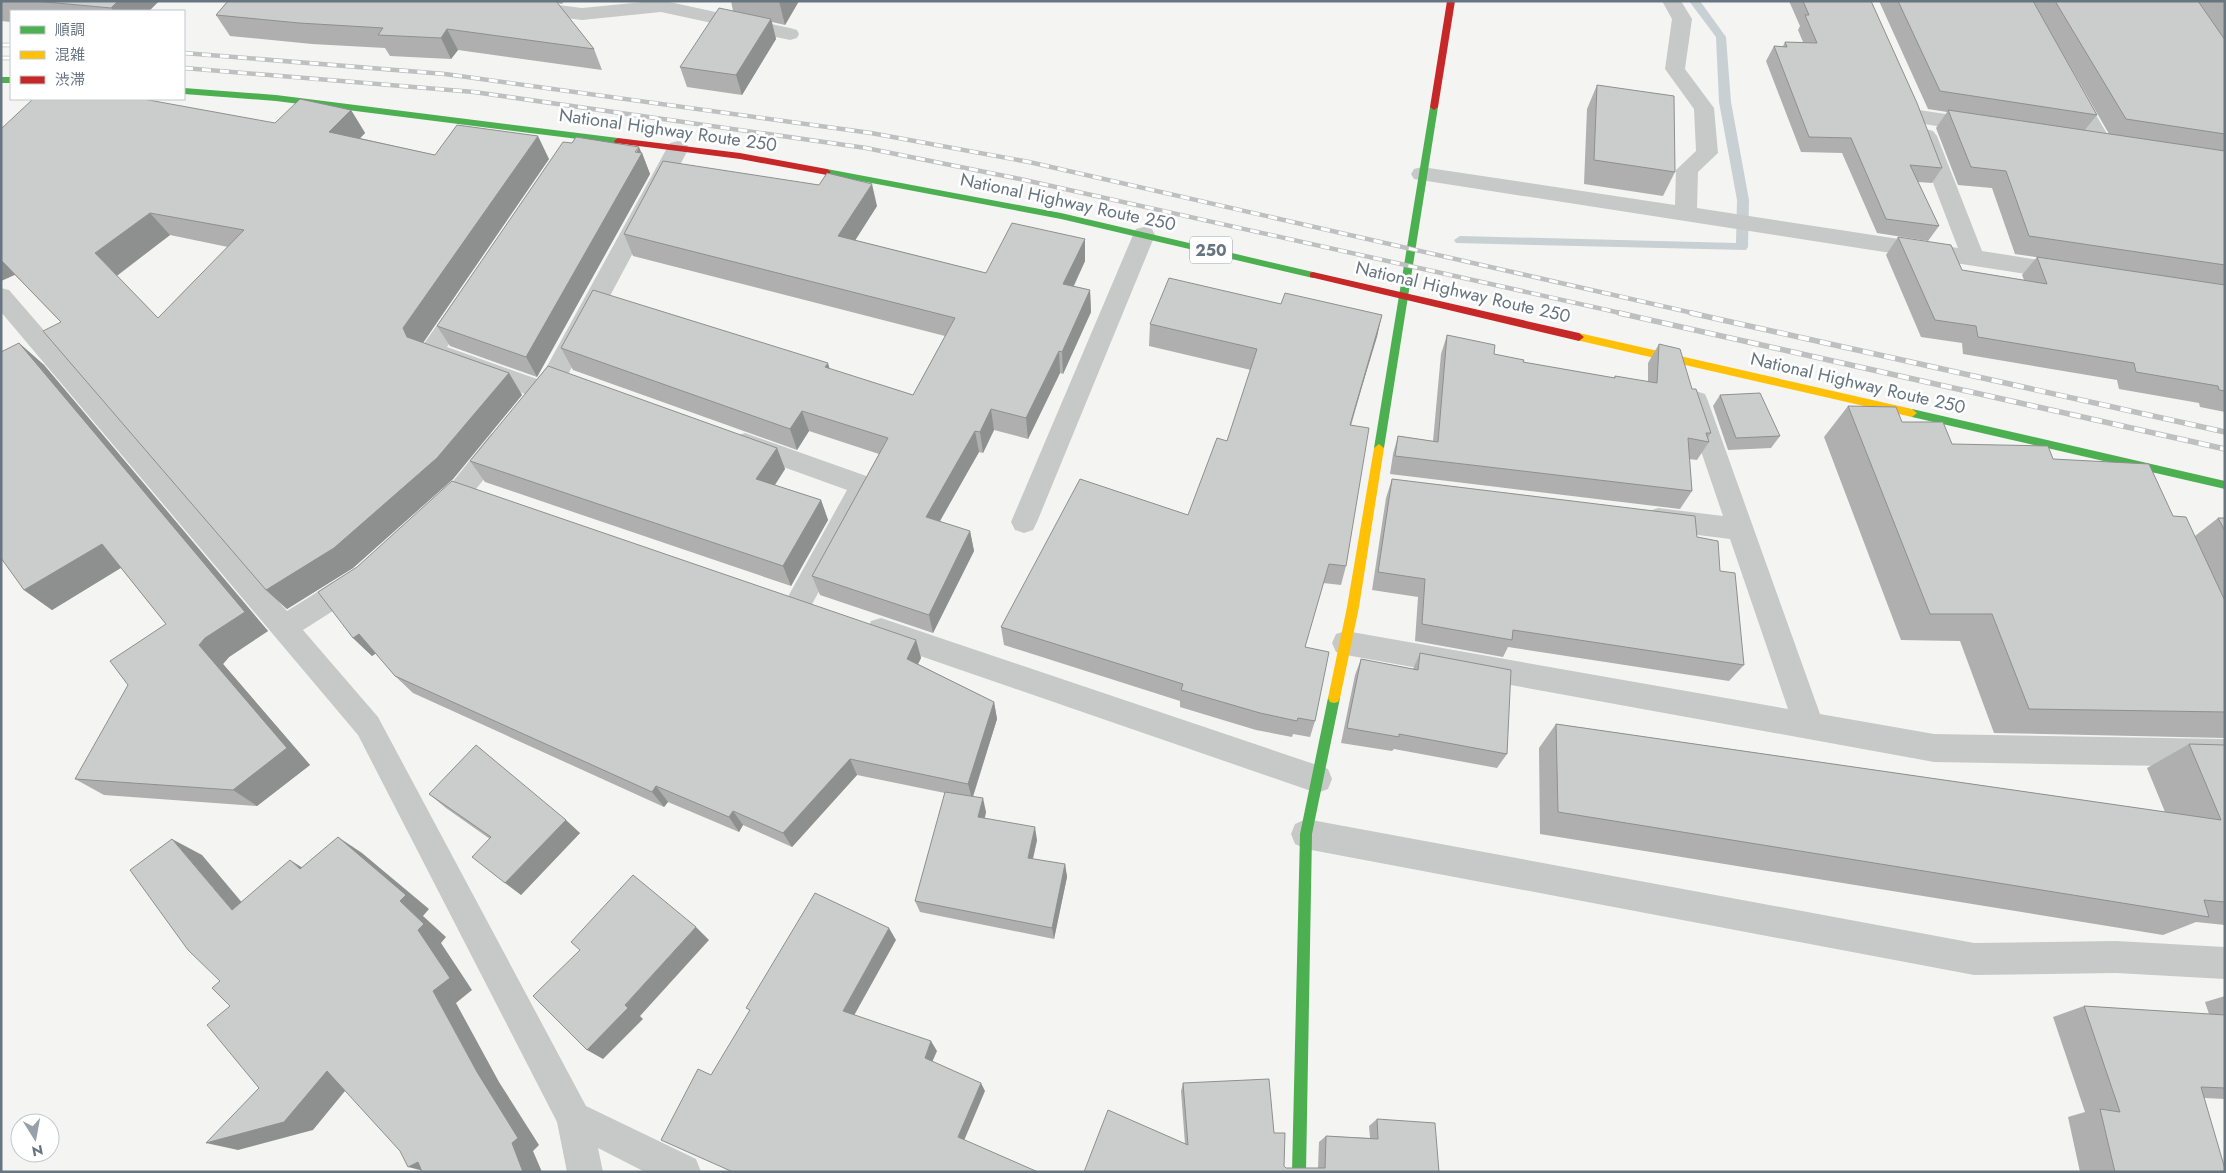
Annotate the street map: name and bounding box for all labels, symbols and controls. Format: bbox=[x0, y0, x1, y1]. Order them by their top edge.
legend bbox=[10, 10, 185, 100]
text: 順調 bbox=[55, 19, 85, 41]
text: 混雑 bbox=[55, 44, 85, 66]
text: 渋滞 bbox=[55, 69, 85, 91]
street label: National Highway Route 250 bbox=[557, 102, 779, 158]
street label: National Highway Route 250 bbox=[958, 166, 1178, 238]
road number: 250 bbox=[1190, 236, 1232, 264]
street label: National Highway Route 250 bbox=[1353, 255, 1573, 329]
street label: National Highway Route 250 bbox=[1748, 346, 1968, 420]
north arrow bbox=[10, 1113, 60, 1163]
text: N bbox=[30, 1140, 45, 1162]

